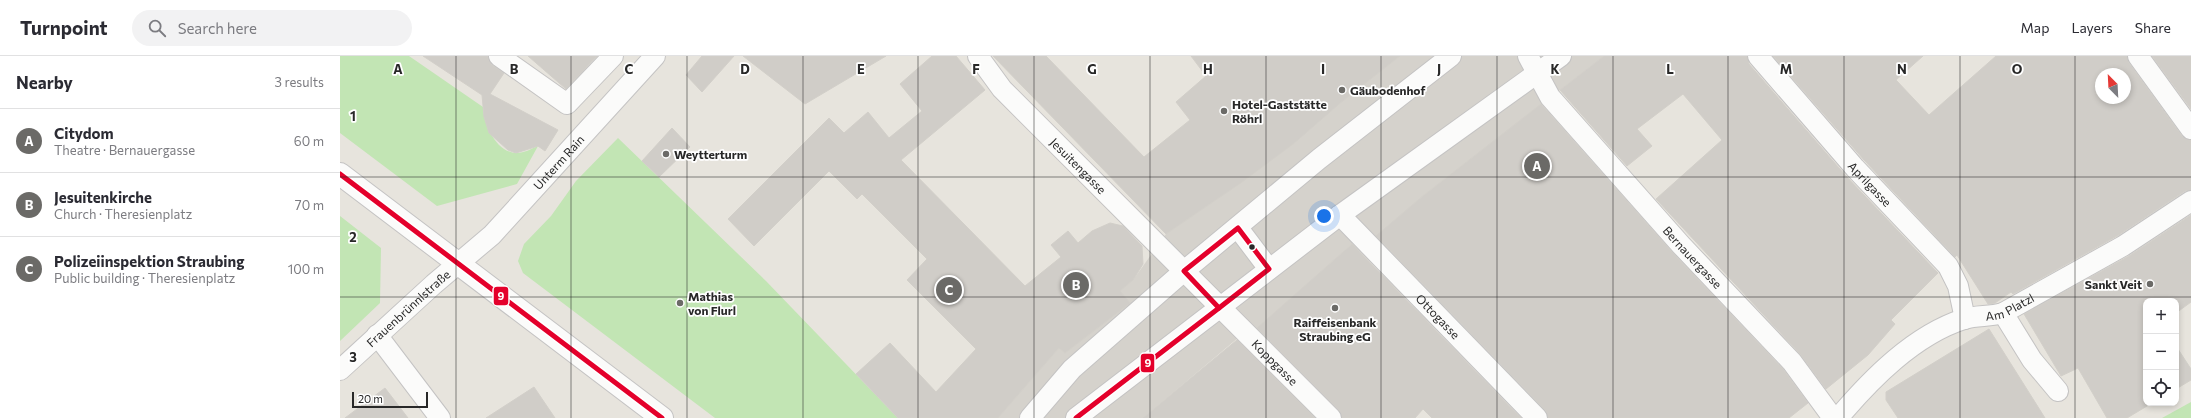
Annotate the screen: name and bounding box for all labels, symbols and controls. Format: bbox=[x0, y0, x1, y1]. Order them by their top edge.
search box bbox=[132, 10, 412, 46]
text: Turnpoint bbox=[20, 16, 108, 39]
icon: search bbox=[146, 17, 168, 39]
text: Search here bbox=[178, 19, 257, 37]
text: Map bbox=[2021, 19, 2049, 36]
text: Layers bbox=[2071, 19, 2113, 36]
text: Share bbox=[2135, 19, 2171, 36]
text: A bbox=[393, 61, 403, 77]
text: B bbox=[510, 61, 519, 77]
text: C bbox=[625, 61, 634, 77]
text: D bbox=[740, 61, 750, 77]
text: E bbox=[857, 61, 865, 77]
text: F bbox=[972, 61, 980, 77]
text: G bbox=[1087, 61, 1097, 77]
text: H bbox=[1203, 61, 1213, 77]
text: I bbox=[1321, 61, 1325, 77]
text: J bbox=[1437, 61, 1441, 77]
text: K bbox=[1550, 61, 1560, 77]
text: L bbox=[1666, 61, 1674, 77]
text: M bbox=[1780, 61, 1792, 77]
text: N bbox=[1897, 61, 1907, 77]
text: O bbox=[2012, 61, 2023, 77]
north arrow bbox=[2095, 68, 2131, 104]
text: Nearby bbox=[16, 72, 73, 93]
text: 3 results bbox=[275, 74, 324, 90]
place label: Gäubodenhof bbox=[1350, 83, 1425, 97]
marker: Gäubodenhof bbox=[1337, 85, 1347, 95]
place label: Hotel-Gaststätte Röhrl bbox=[1232, 97, 1327, 125]
marker: Hotel-Gaststätte Röhrl bbox=[1219, 106, 1229, 116]
text: 1 bbox=[350, 108, 356, 124]
text: Citydom bbox=[54, 124, 114, 142]
street label: Unterm Rain bbox=[530, 132, 587, 192]
text: A bbox=[24, 133, 34, 149]
text: 60 m bbox=[294, 133, 324, 149]
street label: Jesuitengasse bbox=[1047, 135, 1109, 196]
text: Theatre · Bernauergasse bbox=[54, 142, 195, 158]
place label: Weytterturm bbox=[674, 147, 747, 161]
marker: Weytterturm bbox=[661, 149, 671, 159]
pin: A bbox=[1524, 151, 1550, 181]
street label: Aprilgasse bbox=[1846, 159, 1894, 209]
text: Jesuitenkirche bbox=[54, 188, 152, 206]
text: B bbox=[25, 197, 33, 213]
text: 70 m bbox=[295, 197, 324, 213]
text: Church · Theresienplatz bbox=[54, 206, 192, 222]
your location bbox=[1314, 206, 1334, 226]
street label: Bernauergasse bbox=[1660, 223, 1725, 291]
text: 2 bbox=[349, 229, 357, 245]
unlabelled marker bbox=[1247, 242, 1257, 252]
text: Polizeiinspektion Straubing bbox=[54, 252, 244, 270]
text: C bbox=[25, 261, 33, 277]
text: 100 m bbox=[288, 261, 324, 277]
street label: Frauenbrünnlstraße bbox=[363, 267, 453, 350]
text: Public building · Theresienplatz bbox=[54, 270, 235, 286]
pin: B bbox=[1063, 270, 1089, 300]
pin: C bbox=[936, 275, 962, 305]
place label: Sankt Veit bbox=[2085, 277, 2142, 291]
marker: Sankt Veit bbox=[2145, 279, 2155, 289]
line badge: 9 bbox=[493, 286, 509, 306]
text: 9 bbox=[498, 289, 505, 302]
place label: Mathias von Flurl bbox=[688, 289, 736, 317]
street label: Am Platzl bbox=[1985, 290, 2036, 323]
street label: Ottogasse bbox=[1413, 291, 1463, 341]
marker: Mathias von Flurl bbox=[675, 298, 685, 308]
map controls bbox=[2143, 298, 2179, 406]
button: + bbox=[2143, 298, 2179, 334]
marker: Raiffeisenbank Straubing eG bbox=[1330, 303, 1340, 313]
place label: Raiffeisenbank Straubing eG bbox=[1294, 315, 1377, 343]
button: − bbox=[2143, 334, 2179, 370]
street label: Koppgasse bbox=[1249, 336, 1301, 388]
text: 3 bbox=[349, 349, 357, 365]
line badge: 9 bbox=[1140, 353, 1155, 373]
text: 9 bbox=[1145, 356, 1152, 369]
button: locate bbox=[2143, 370, 2179, 406]
scale bar bbox=[352, 390, 428, 409]
text: 20 m bbox=[358, 392, 383, 405]

